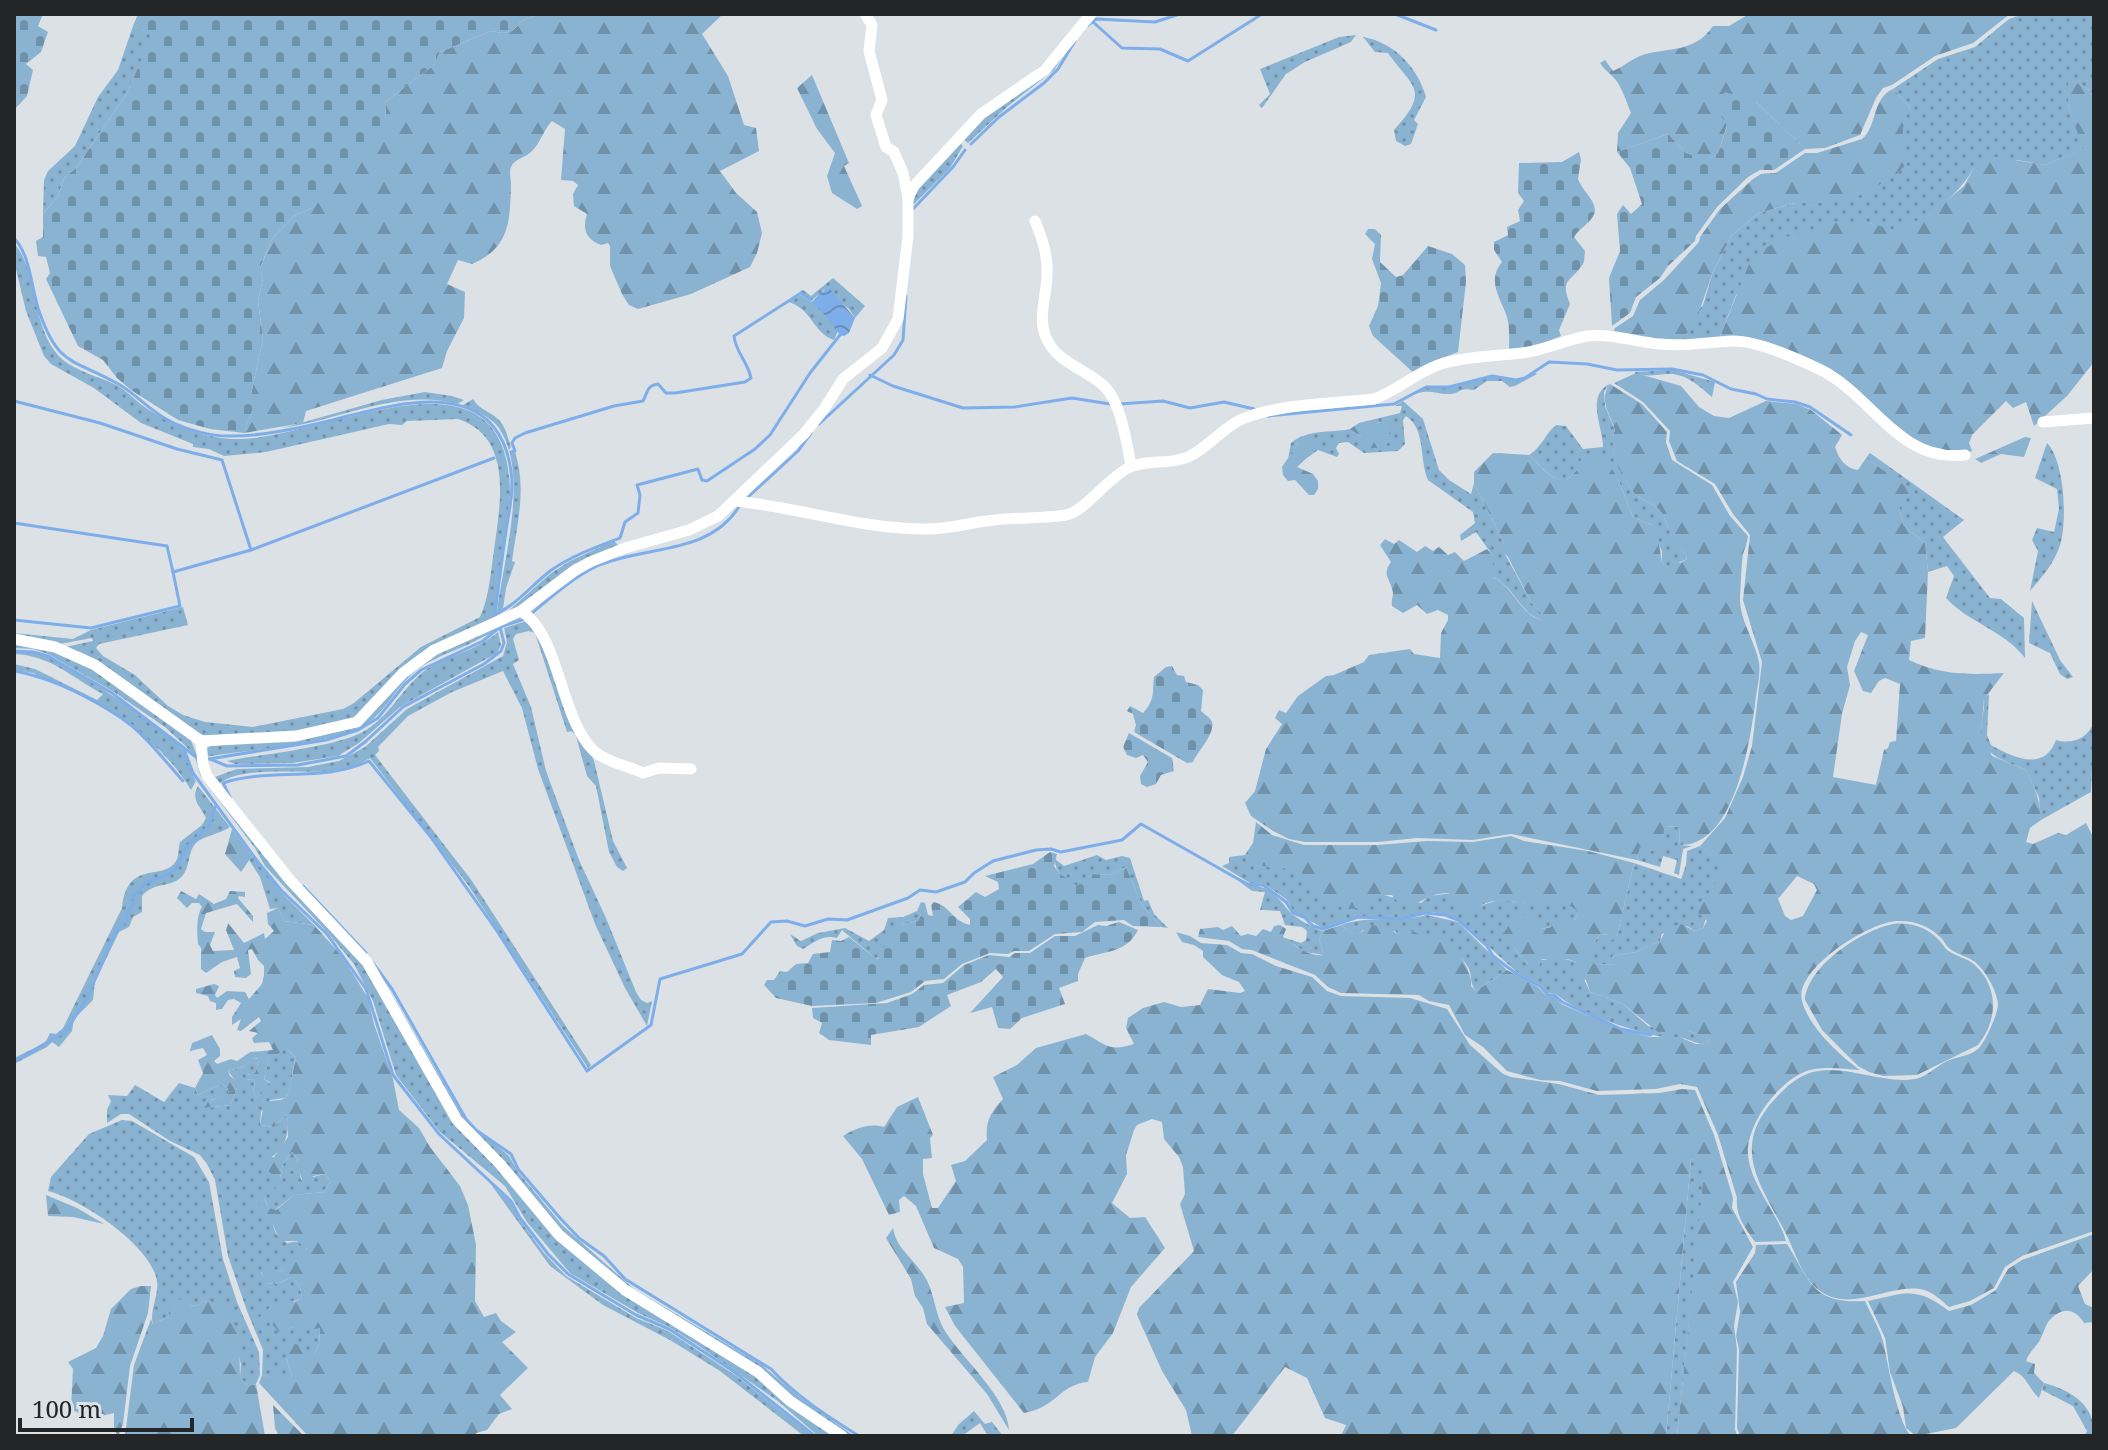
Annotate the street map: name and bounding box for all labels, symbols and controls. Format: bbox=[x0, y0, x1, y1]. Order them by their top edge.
scale bar bbox=[20, 1382, 192, 1432]
text: 100 m bbox=[32, 1392, 101, 1425]

